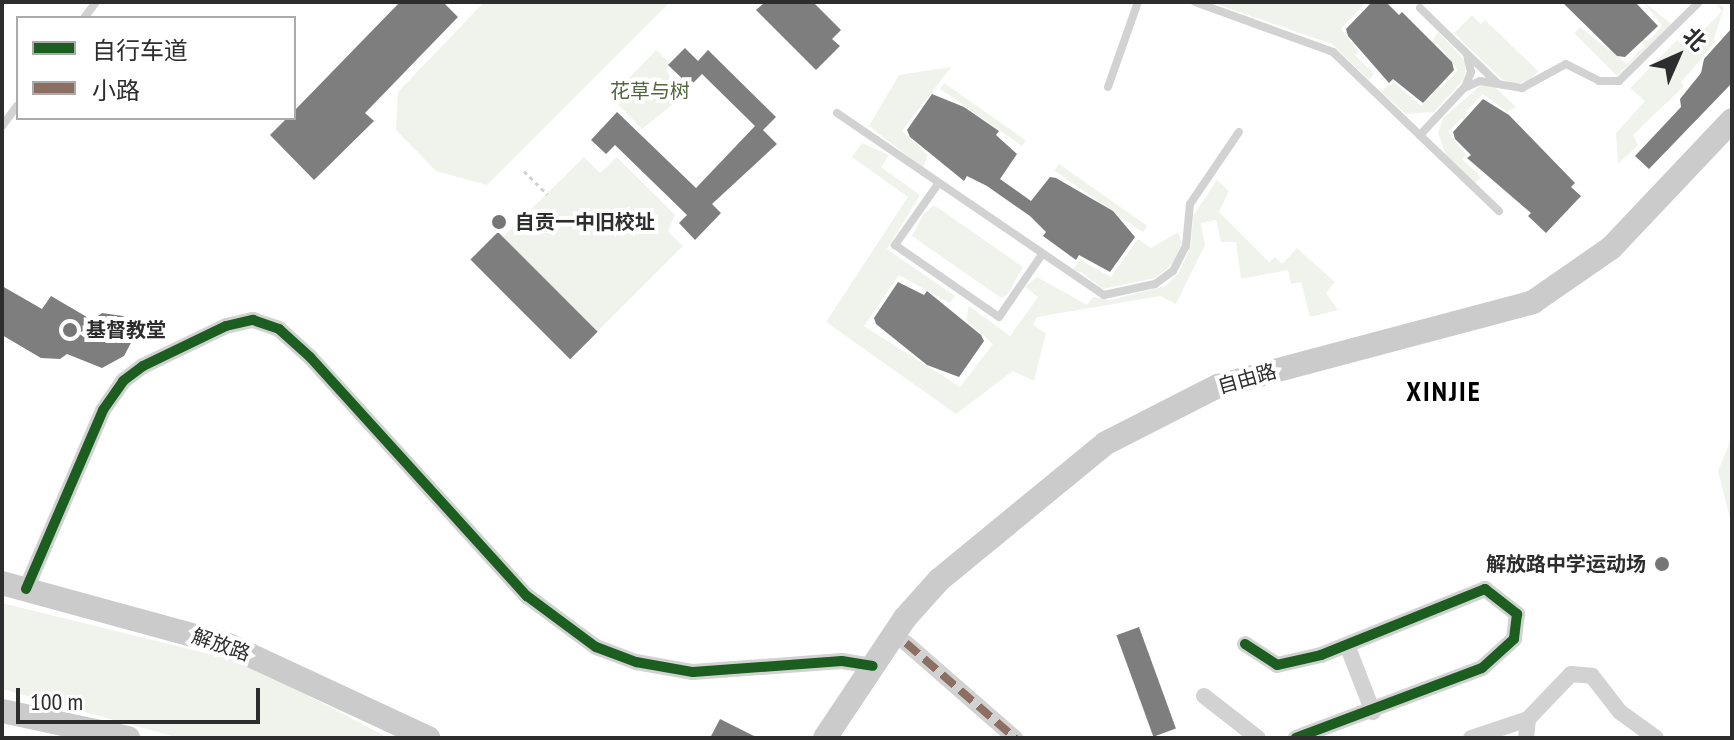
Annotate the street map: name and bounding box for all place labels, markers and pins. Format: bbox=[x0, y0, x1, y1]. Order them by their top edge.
place label: 自贡一中旧校址 bbox=[515, 210, 655, 234]
marker: 自贡一中旧校址 bbox=[490, 213, 508, 231]
place label: 基督教堂 bbox=[86, 318, 166, 342]
marker: 基督教堂 bbox=[61, 321, 79, 339]
place label: 解放路中学运动场 bbox=[1486, 552, 1646, 576]
marker: 解放路中学运动场 bbox=[1653, 555, 1671, 573]

